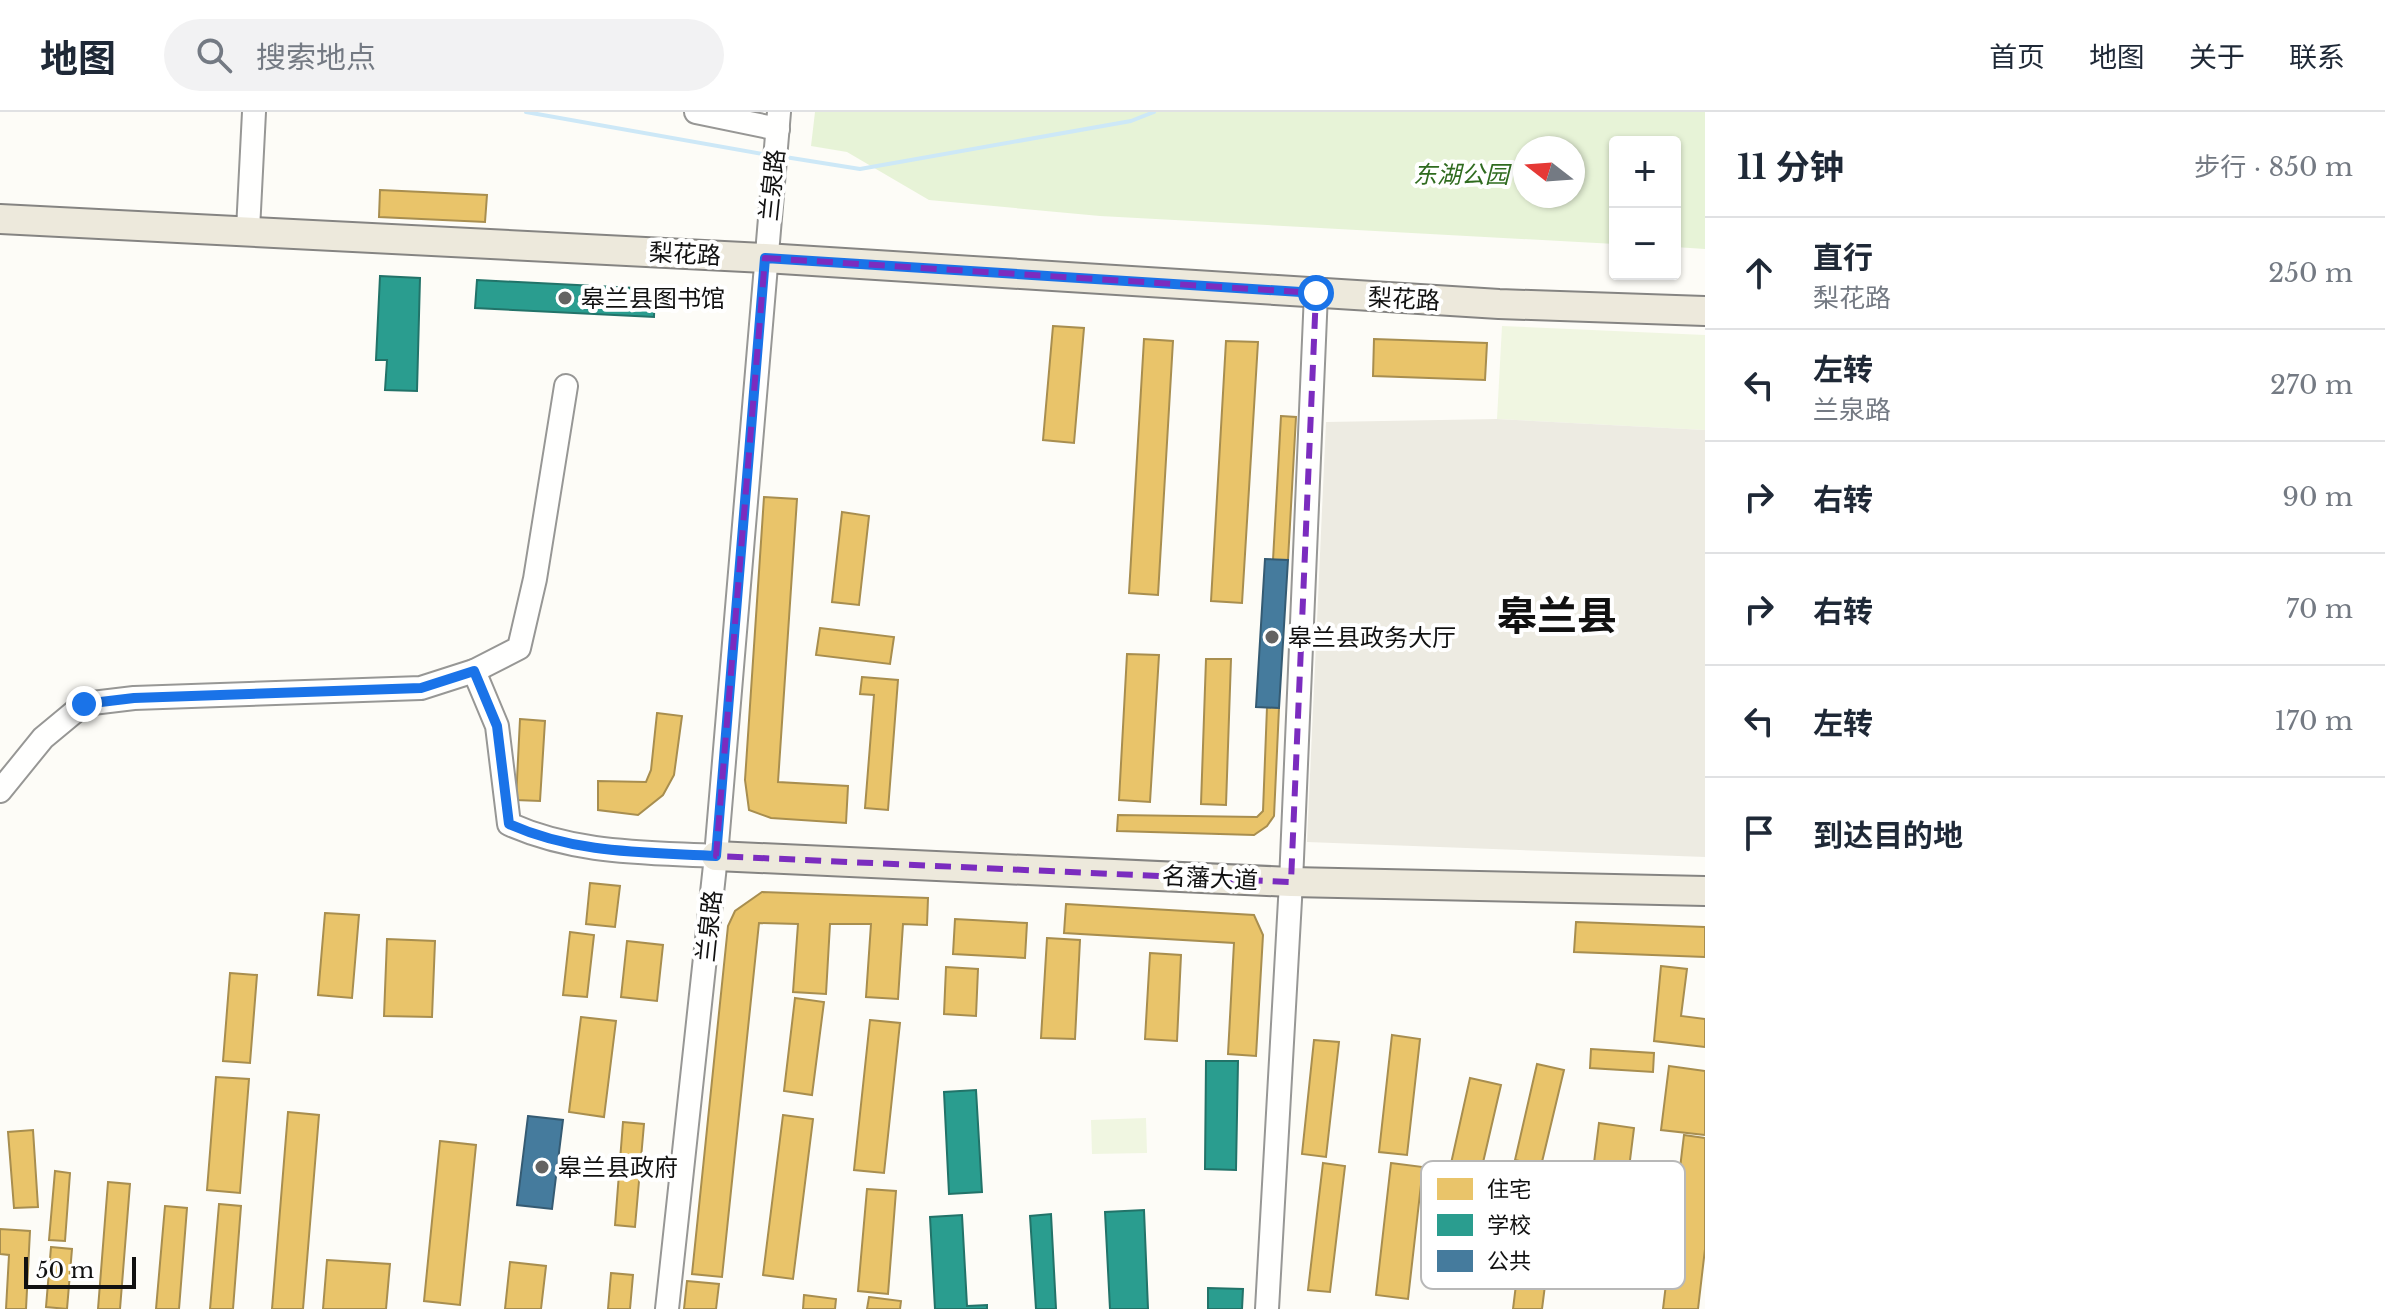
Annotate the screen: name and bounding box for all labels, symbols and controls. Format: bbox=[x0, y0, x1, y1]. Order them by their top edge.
search box bbox=[164, 19, 724, 91]
icon: search bbox=[192, 33, 236, 77]
text: 地图 bbox=[40, 35, 116, 82]
text: 搜索地点 bbox=[256, 39, 376, 76]
text: 首页 bbox=[1989, 40, 2045, 75]
text: 地图 bbox=[2089, 40, 2145, 75]
text: 关于 bbox=[2189, 40, 2245, 75]
text: 联系 bbox=[2289, 40, 2345, 75]
north arrow bbox=[1513, 136, 1585, 208]
map controls bbox=[1609, 136, 1681, 280]
button: + bbox=[1609, 136, 1681, 208]
text: 11 分钟 bbox=[1737, 146, 1844, 188]
street label: 兰泉路 bbox=[754, 148, 790, 222]
text: 步行 · 850 m bbox=[2194, 151, 2353, 183]
park label: 东湖公园 bbox=[1413, 160, 1512, 189]
button: − bbox=[1609, 208, 1681, 280]
street label: 梨花路 bbox=[648, 238, 722, 270]
text: 直行 bbox=[1813, 239, 1873, 276]
icon: ahead bbox=[1737, 251, 1781, 295]
text: 250 m bbox=[2268, 257, 2353, 289]
route start bbox=[1298, 275, 1334, 311]
text: 梨花路 bbox=[1813, 282, 1891, 314]
street label: 梨花路 bbox=[1367, 283, 1441, 315]
place label: 皋兰县图书馆 bbox=[581, 284, 725, 313]
marker: 皋兰县图书馆 bbox=[556, 289, 574, 307]
text: 左转 bbox=[1813, 351, 1873, 388]
icon: left bbox=[1737, 363, 1781, 407]
text: 270 m bbox=[2270, 369, 2353, 401]
text: 兰泉路 bbox=[1813, 394, 1891, 426]
icon: right bbox=[1737, 475, 1781, 519]
text: 右转 bbox=[1813, 481, 1873, 518]
text: 90 m bbox=[2282, 481, 2353, 513]
icon: right bbox=[1737, 587, 1781, 631]
district label: 皋兰县 bbox=[1497, 591, 1617, 641]
text: 右转 bbox=[1813, 593, 1873, 630]
text: 70 m bbox=[2286, 593, 2353, 625]
place label: 皋兰县政务大厅 bbox=[1288, 623, 1456, 652]
marker: 皋兰县政务大厅 bbox=[1263, 628, 1281, 646]
route end bbox=[66, 686, 102, 722]
icon: left bbox=[1737, 699, 1781, 743]
text: 左转 bbox=[1813, 705, 1873, 742]
text: 170 m bbox=[2274, 705, 2353, 737]
icon: arrive bbox=[1737, 811, 1781, 855]
text: 到达目的地 bbox=[1813, 817, 1963, 854]
street label: 名藩大道 bbox=[1161, 861, 1259, 895]
street label: 兰泉路 bbox=[691, 889, 727, 963]
place label: 皋兰县政府 bbox=[558, 1153, 678, 1182]
marker: 皋兰县政府 bbox=[533, 1158, 551, 1176]
legend bbox=[1421, 1161, 1685, 1289]
text: 住宅 bbox=[1487, 1176, 1531, 1203]
text: 学校 bbox=[1487, 1212, 1531, 1239]
text: 公共 bbox=[1487, 1248, 1531, 1275]
scale bar bbox=[24, 1253, 136, 1289]
text: 50 m bbox=[36, 1257, 94, 1284]

